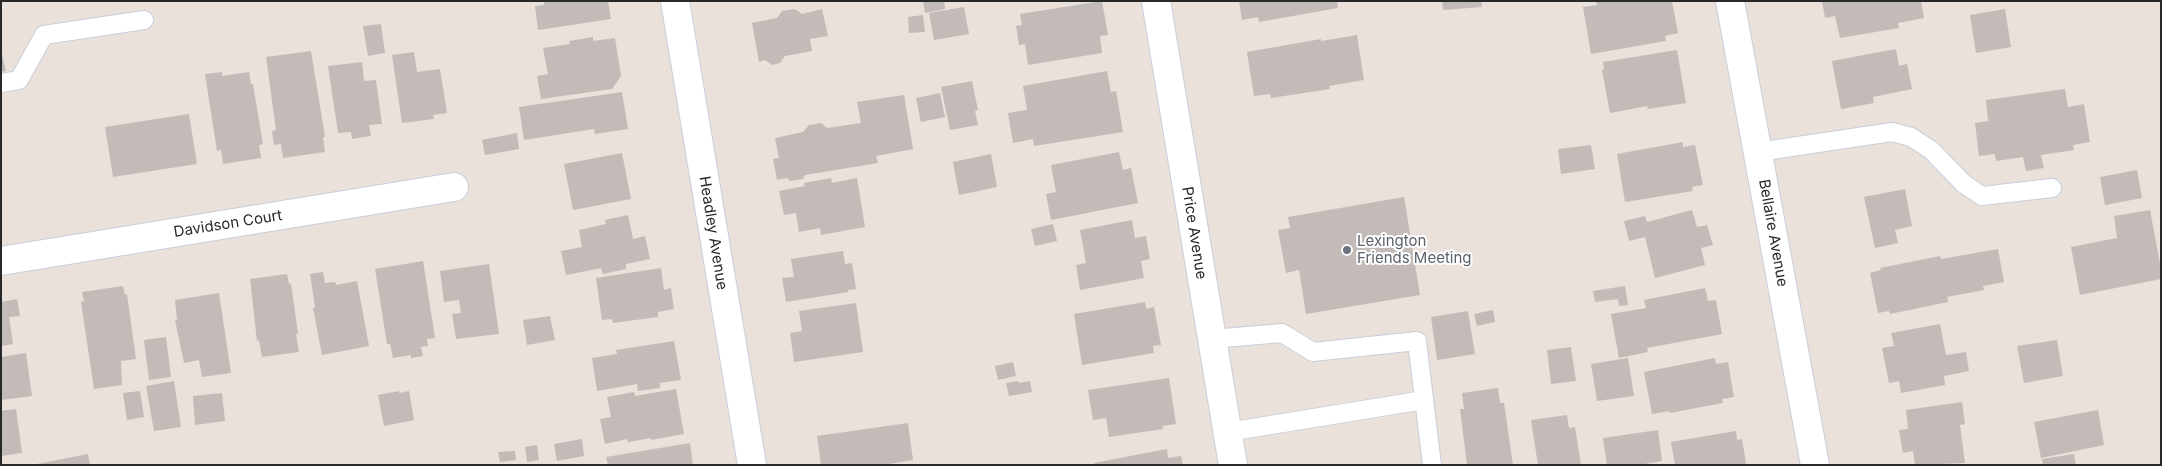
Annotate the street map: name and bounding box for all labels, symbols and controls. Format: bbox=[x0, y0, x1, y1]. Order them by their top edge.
street label: Headley Avenue bbox=[695, 175, 731, 291]
street label: Bellaire Avenue bbox=[1755, 178, 1791, 288]
street label: Price Avenue bbox=[1178, 186, 1210, 280]
street label: Davidson Court bbox=[172, 207, 284, 241]
place label: Lexington Friends Meeting bbox=[1357, 232, 1471, 267]
marker: Lexington Friends Meeting bbox=[1341, 244, 1353, 256]

